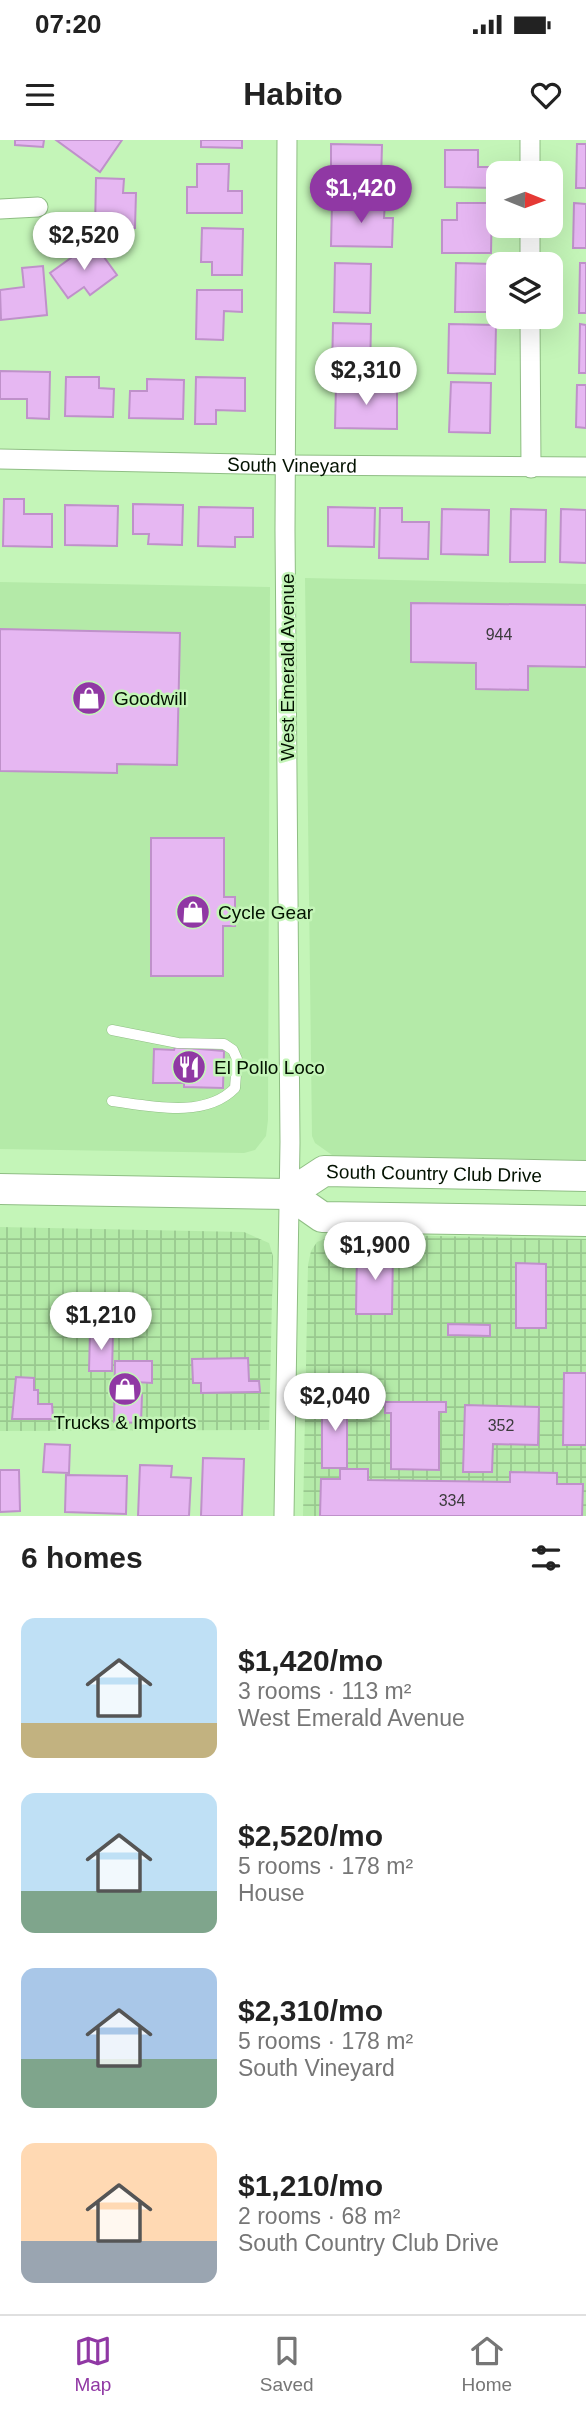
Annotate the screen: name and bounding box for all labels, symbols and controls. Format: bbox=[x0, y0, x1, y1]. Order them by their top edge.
text: 07:20 bbox=[35, 9, 102, 39]
icon: menu bbox=[21, 76, 59, 114]
text: Habito bbox=[243, 76, 343, 112]
icon: heart bbox=[527, 76, 565, 114]
north arrow bbox=[486, 161, 564, 238]
map controls bbox=[486, 161, 563, 329]
pin: $1,420 bbox=[304, 165, 418, 225]
text: $1,420 bbox=[326, 175, 396, 201]
pin: $2,520 bbox=[27, 212, 141, 272]
text: $2,520 bbox=[49, 222, 119, 248]
button: layers bbox=[486, 252, 563, 329]
pin: $2,310 bbox=[309, 348, 423, 407]
text: $2,310 bbox=[331, 357, 401, 383]
street label: South Vineyard bbox=[227, 454, 357, 476]
street label: West Emerald Avenue bbox=[277, 573, 298, 761]
house number: 944 bbox=[486, 626, 512, 643]
shop icon: Goodwill bbox=[70, 679, 108, 717]
place label: Goodwill bbox=[114, 688, 187, 709]
shop icon: Cycle Gear bbox=[174, 893, 212, 931]
place label: Cycle Gear bbox=[218, 902, 314, 923]
restaurant icon: El Pollo Loco bbox=[170, 1048, 208, 1086]
place label: El Pollo Loco bbox=[214, 1057, 325, 1078]
street label: South Country Club Drive bbox=[326, 1161, 542, 1186]
pin: $1,900 bbox=[318, 1222, 432, 1282]
text: $1,900 bbox=[340, 1232, 410, 1258]
pin: $1,210 bbox=[44, 1292, 158, 1352]
text: $1,210 bbox=[66, 1302, 136, 1328]
shop icon: Trucks & Imports bbox=[106, 1370, 144, 1408]
pin: $2,040 bbox=[278, 1374, 392, 1433]
text: $2,040 bbox=[300, 1383, 370, 1409]
place label: Trucks & Imports bbox=[54, 1412, 196, 1433]
house number: 352 bbox=[488, 1417, 514, 1434]
house number: 334 bbox=[439, 1492, 465, 1509]
icon: filters bbox=[527, 1539, 565, 1577]
text: 6 homes bbox=[21, 1541, 143, 1574]
text: $1,420/mo bbox=[238, 1644, 383, 1677]
icon: home bbox=[77, 1646, 161, 1730]
text: 3 rooms · 113 m² bbox=[238, 1678, 411, 1704]
text: West Emerald Avenue bbox=[238, 1705, 465, 1731]
text: $2,520/mo bbox=[238, 1819, 383, 1852]
icon: home bbox=[77, 1821, 161, 1905]
text: 5 rooms · 178 m² bbox=[238, 1853, 413, 1879]
text: House bbox=[238, 1880, 304, 1906]
text: $2,310/mo bbox=[238, 1994, 383, 2027]
icon: home bbox=[77, 1996, 161, 2080]
text: 5 rooms · 178 m² bbox=[238, 2028, 413, 2054]
text: South Vineyard bbox=[238, 2055, 395, 2081]
text: $1,210/mo bbox=[238, 2169, 383, 2202]
icon: home bbox=[77, 2171, 161, 2255]
text: 2 rooms · 68 m² bbox=[238, 2203, 400, 2229]
text: South Country Club Drive bbox=[238, 2230, 499, 2256]
tab: Map bbox=[74, 2332, 112, 2396]
tab: Saved bbox=[260, 2332, 314, 2396]
tab: Home bbox=[461, 2332, 512, 2396]

